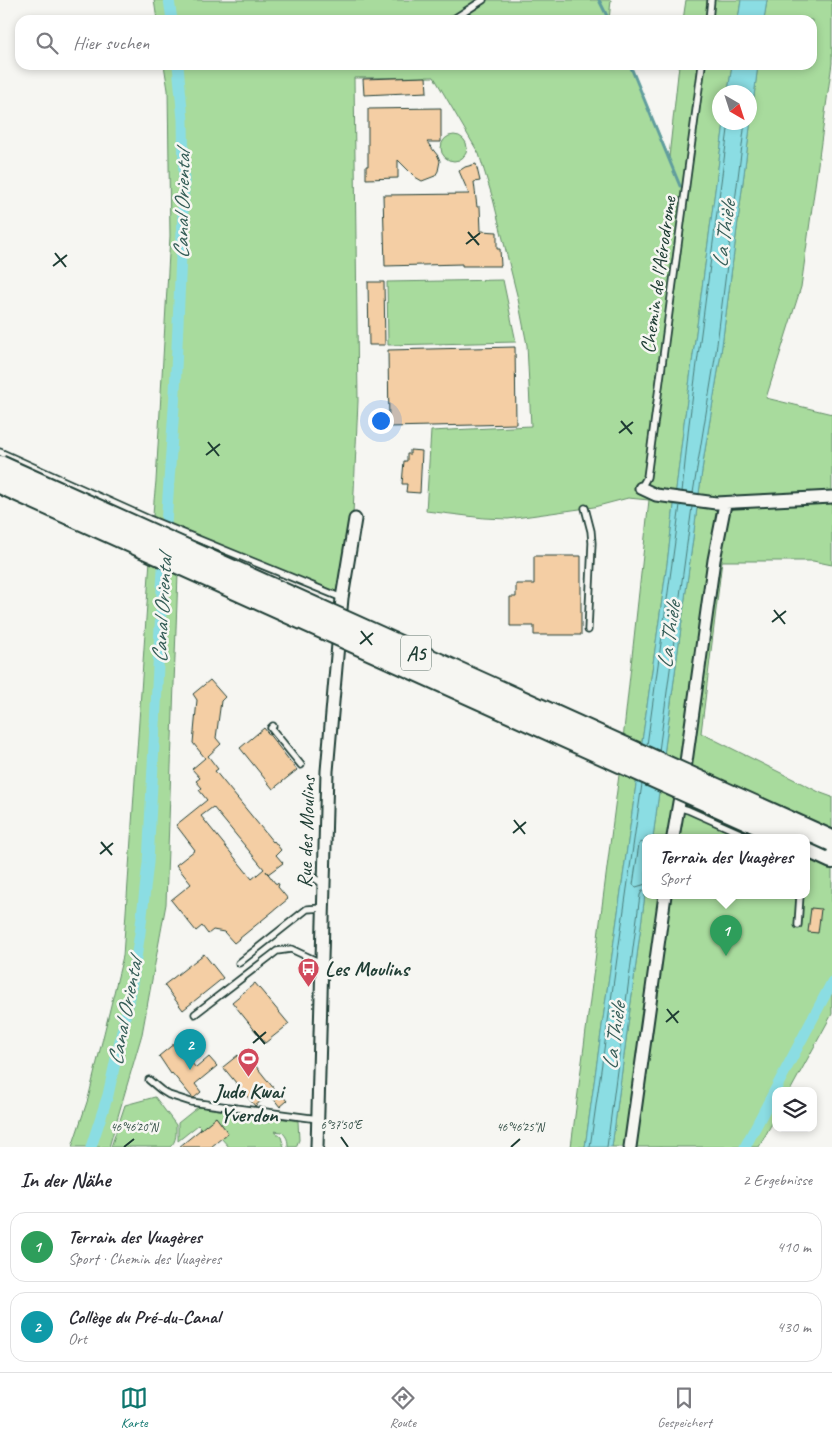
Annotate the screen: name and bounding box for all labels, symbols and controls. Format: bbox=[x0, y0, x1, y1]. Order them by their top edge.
search box bbox=[15, 15, 817, 70]
icon: search bbox=[33, 29, 61, 57]
text: Hier suchen bbox=[73, 31, 149, 55]
north arrow bbox=[712, 85, 757, 130]
water label: Canal Oriental bbox=[167, 144, 197, 259]
street label: Chemin de l'Aérodrome bbox=[634, 194, 682, 355]
water label: La Thièle bbox=[705, 195, 743, 269]
your location bbox=[368, 408, 394, 434]
water label: Canal Oriental bbox=[145, 547, 179, 664]
water label: La Thièle bbox=[650, 596, 688, 670]
road number: A5 bbox=[401, 636, 431, 670]
street label: Rue des Moulins bbox=[291, 774, 321, 888]
popup bbox=[642, 834, 810, 899]
text: Terrain des Vuagères bbox=[659, 845, 793, 869]
text: Sport bbox=[659, 869, 690, 889]
pin: 1 bbox=[710, 915, 742, 956]
water label: Canal Oriental bbox=[101, 950, 150, 1068]
place label: Les Moulins bbox=[325, 956, 412, 982]
bus stop icon: Les Moulins bbox=[297, 957, 321, 988]
water label: La Thièle bbox=[595, 997, 633, 1071]
pin: 2 bbox=[174, 1029, 206, 1070]
sports icon: Judo Kwai Yverdon bbox=[237, 1047, 261, 1078]
place label: Judo Kwai Yverdon bbox=[212, 1078, 286, 1128]
map controls bbox=[772, 1087, 817, 1132]
button: layers bbox=[772, 1087, 817, 1132]
text: 6°37'50"E bbox=[321, 1117, 363, 1133]
text: 46°46'20"N bbox=[110, 1119, 159, 1135]
text: 46°46'25"N bbox=[496, 1119, 545, 1135]
text: In der Nähe bbox=[20, 1167, 110, 1193]
text: 2 Ergebnisse bbox=[743, 1170, 812, 1190]
text: Terrain des Vuagères bbox=[68, 1225, 202, 1249]
text: 1 bbox=[33, 1237, 41, 1257]
text: 410 m bbox=[777, 1237, 811, 1257]
text: Sport · Chemin des Vuagères bbox=[68, 1249, 221, 1269]
text: Collège du Pré-du-Canal bbox=[68, 1305, 220, 1329]
text: 2 bbox=[33, 1317, 41, 1337]
text: 430 m bbox=[777, 1317, 811, 1337]
text: Ort bbox=[68, 1329, 87, 1349]
tab: Karte bbox=[120, 1384, 148, 1431]
tab: Route bbox=[389, 1384, 417, 1431]
tab: Gespeichert bbox=[657, 1384, 712, 1431]

